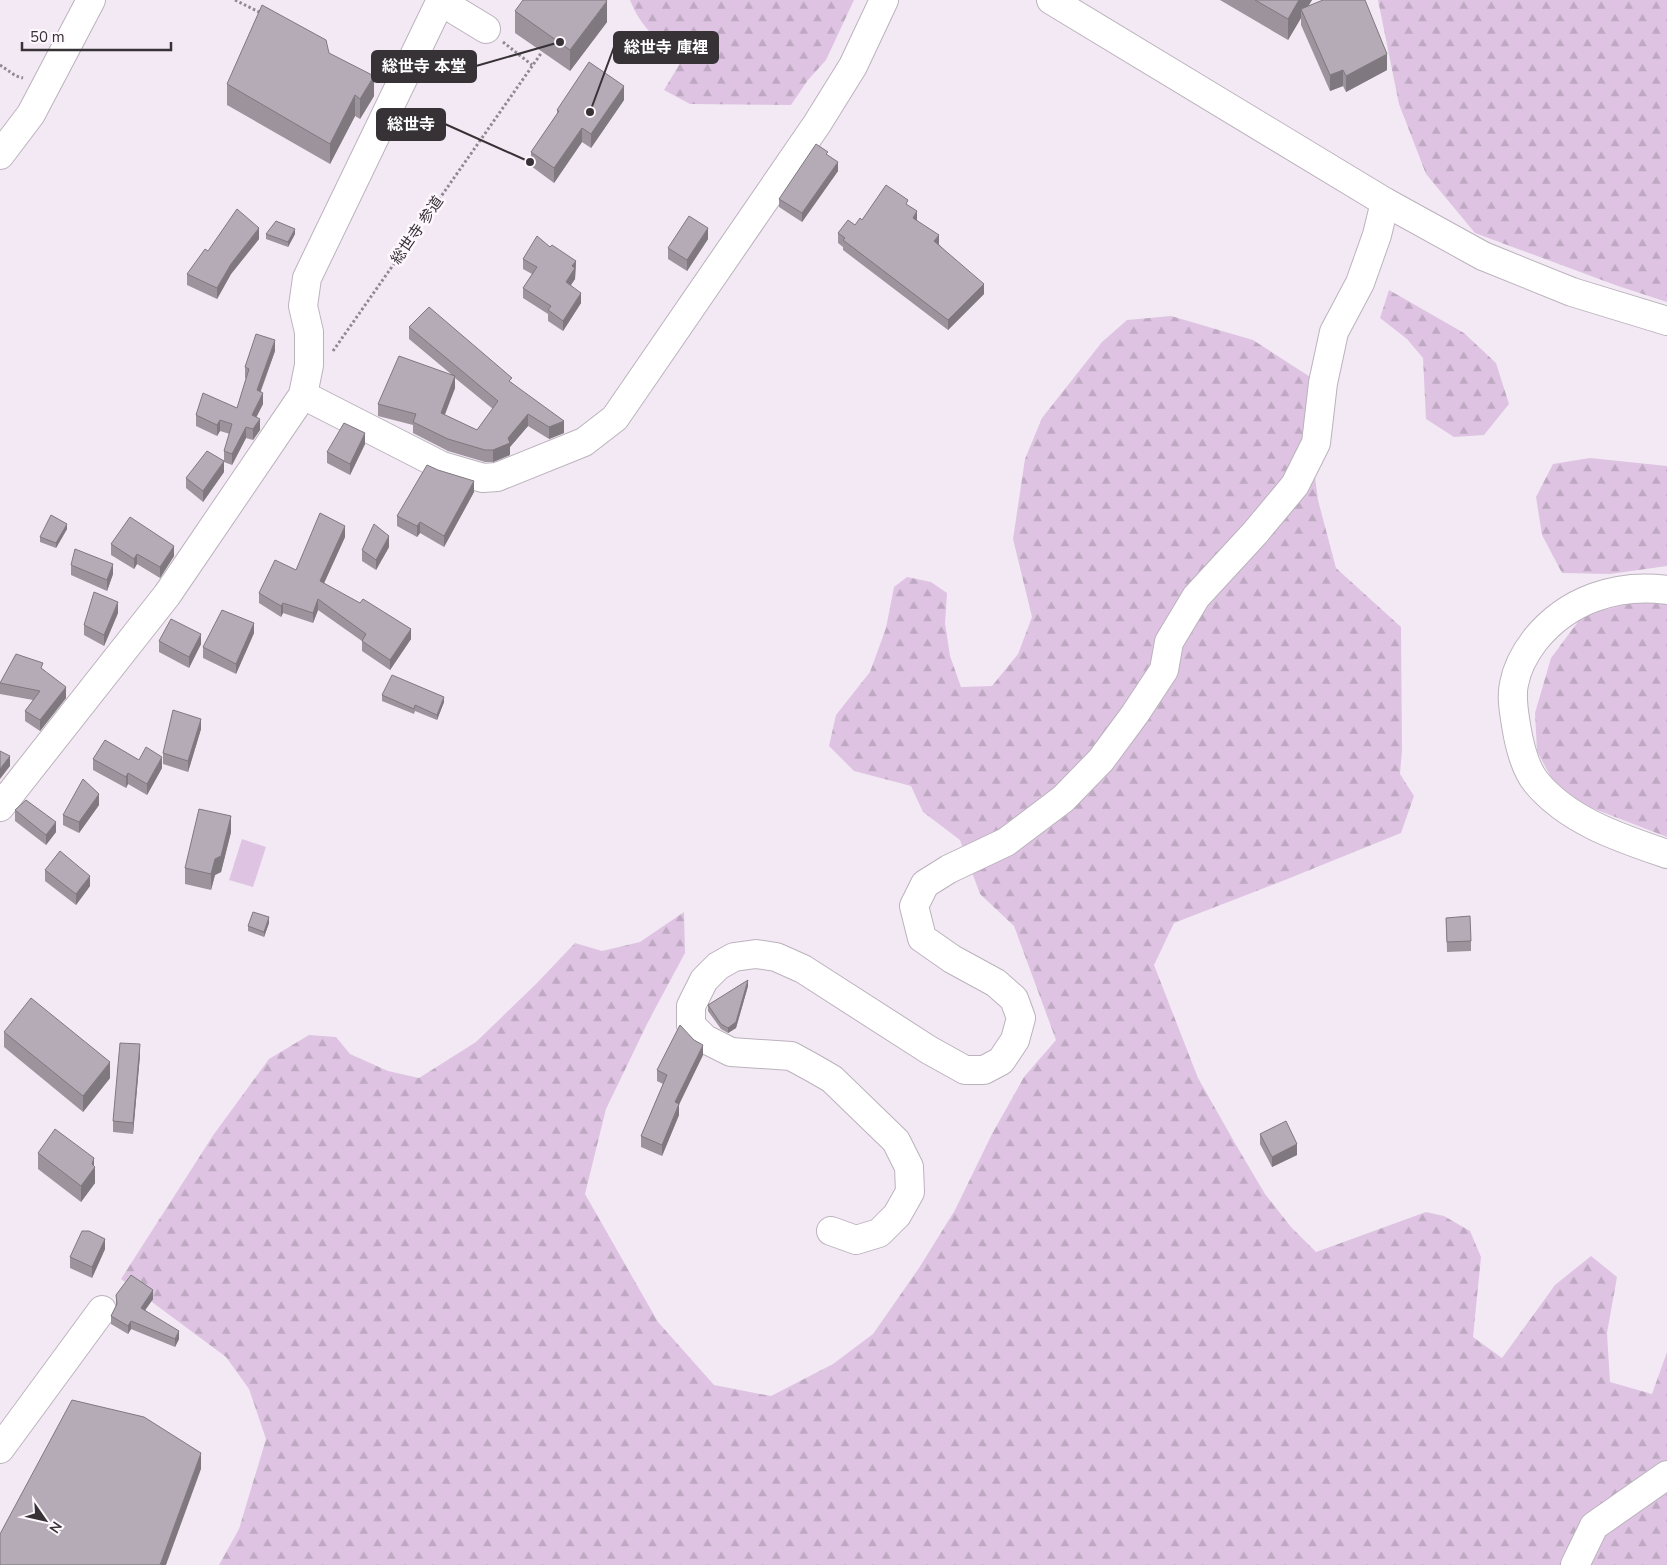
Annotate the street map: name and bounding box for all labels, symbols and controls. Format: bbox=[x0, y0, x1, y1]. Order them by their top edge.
scale bar bbox=[22, 20, 171, 52]
text: 50 m bbox=[30, 27, 65, 47]
callout: 総世寺 庫裡 bbox=[614, 32, 718, 63]
text: 総世寺 庫裡 bbox=[624, 37, 708, 59]
callout: 総世寺 本堂 bbox=[372, 51, 476, 82]
text: 総世寺 本堂 bbox=[382, 56, 466, 78]
callout: 総世寺 bbox=[377, 109, 445, 140]
text: 総世寺 bbox=[387, 114, 435, 136]
street label: 総世寺 参道 bbox=[386, 192, 448, 268]
north arrow bbox=[20, 1495, 70, 1545]
text: N bbox=[45, 1517, 66, 1537]

